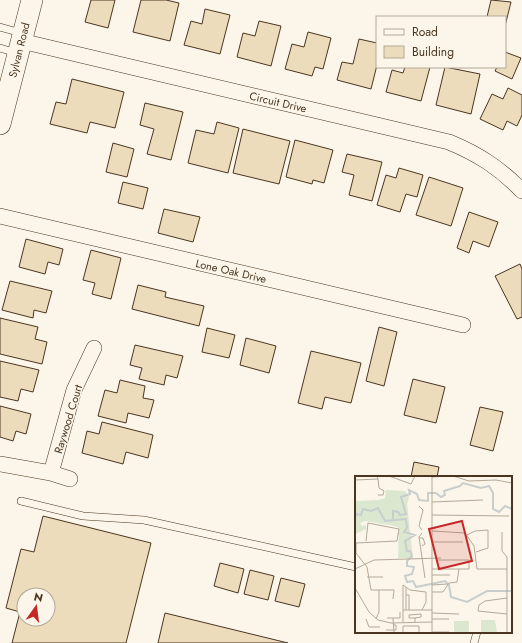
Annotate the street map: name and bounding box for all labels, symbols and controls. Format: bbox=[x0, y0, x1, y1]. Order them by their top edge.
legend bbox=[376, 16, 506, 68]
street label: Sylvan Road bbox=[4, 21, 34, 79]
text: Road bbox=[412, 23, 438, 41]
text: Building bbox=[412, 43, 454, 61]
street label: Circuit Drive bbox=[248, 88, 309, 116]
street label: Lone Oak Drive bbox=[194, 255, 268, 287]
street label: Raywood Court bbox=[50, 382, 86, 455]
inset map bbox=[355, 476, 512, 633]
north arrow bbox=[16, 587, 56, 627]
text: N bbox=[32, 588, 45, 606]

